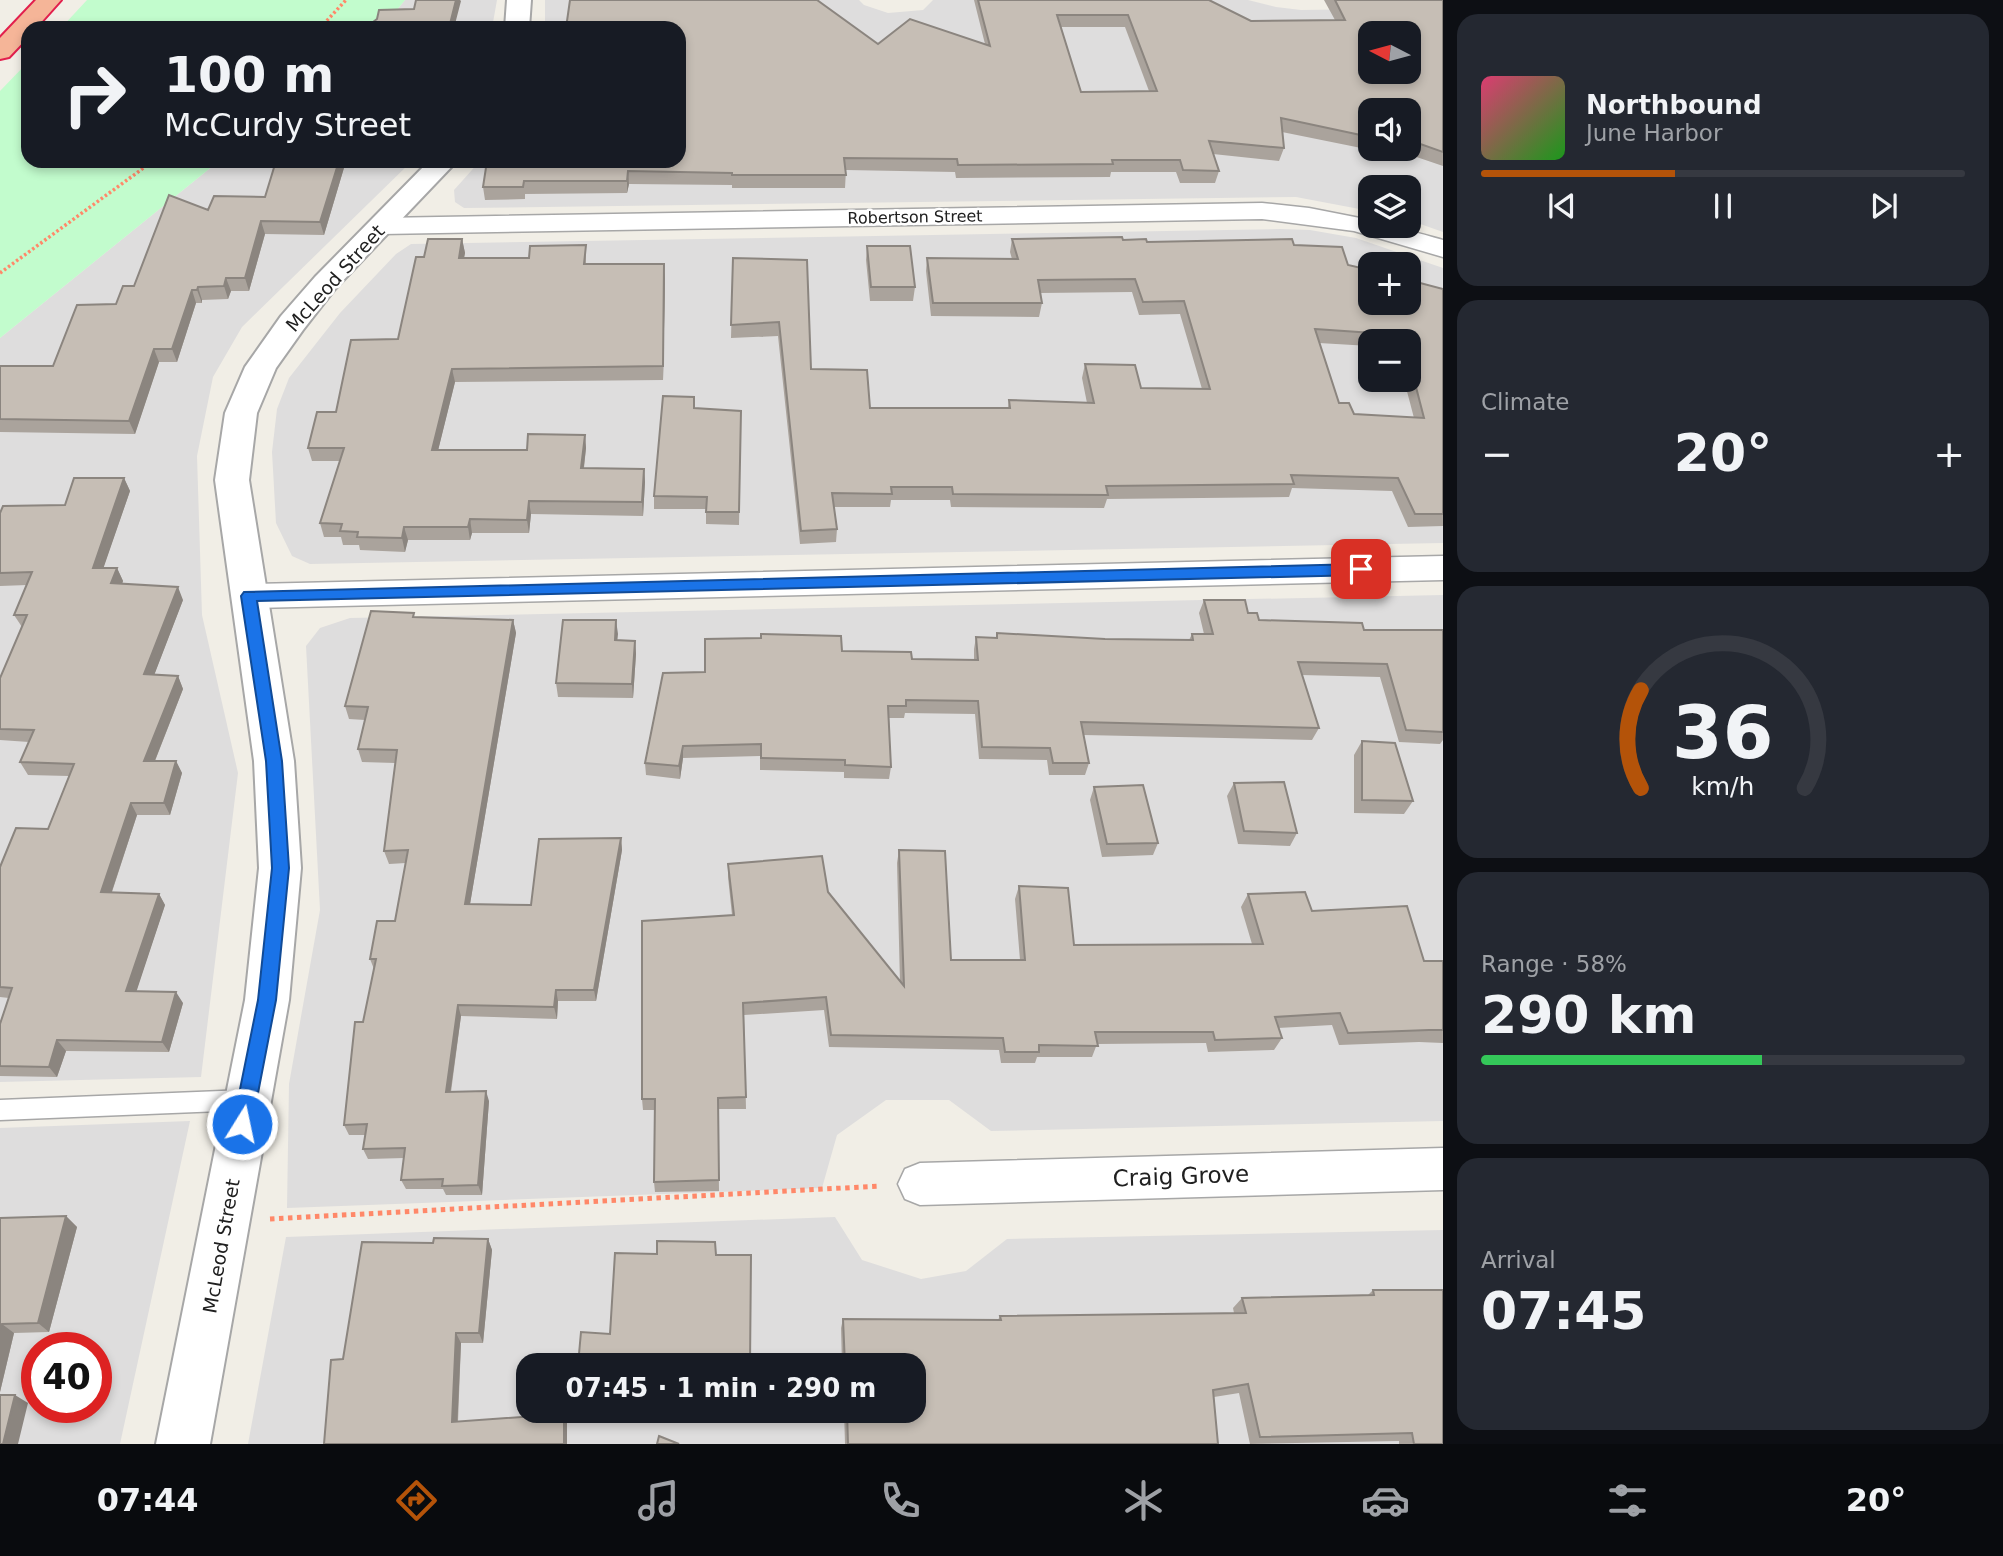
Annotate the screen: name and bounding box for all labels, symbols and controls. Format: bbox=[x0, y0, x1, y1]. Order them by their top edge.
north arrow bbox=[1358, 21, 1421, 84]
map controls bbox=[1358, 21, 1421, 392]
text: 100 m bbox=[164, 47, 334, 104]
icon: right bbox=[49, 49, 140, 140]
text: Northbound bbox=[1586, 90, 1762, 120]
button: sound bbox=[1358, 98, 1421, 161]
text: McCurdy Street bbox=[164, 106, 411, 144]
text: June Harbor bbox=[1586, 120, 1722, 146]
button: layers bbox=[1358, 175, 1421, 238]
icon: previous bbox=[1543, 187, 1581, 225]
icon: pause bbox=[1704, 187, 1742, 225]
icon: next bbox=[1865, 187, 1903, 225]
street label: Robertson Street bbox=[847, 206, 983, 228]
street label: McLeod Street bbox=[281, 220, 389, 336]
button: + bbox=[1358, 252, 1421, 315]
button: − bbox=[1358, 329, 1421, 392]
text: Climate bbox=[1481, 389, 1570, 415]
text: 20° bbox=[1674, 423, 1772, 483]
text: − bbox=[1481, 432, 1513, 476]
text: + bbox=[1933, 432, 1965, 476]
pin bbox=[1331, 539, 1391, 599]
icon: arrive bbox=[1342, 550, 1380, 588]
text: 36 bbox=[1672, 690, 1774, 775]
text: km/h bbox=[1691, 772, 1755, 801]
text: Range · 58% bbox=[1481, 951, 1627, 977]
text: 290 km bbox=[1481, 985, 1696, 1045]
position arrow bbox=[205, 1087, 279, 1161]
street label: Craig Grove bbox=[1112, 1161, 1250, 1191]
street label: McLeod Street bbox=[198, 1177, 244, 1315]
text: Arrival bbox=[1481, 1247, 1556, 1273]
text: 07:45 bbox=[1481, 1281, 1647, 1341]
speed limit sign: 40 bbox=[21, 1332, 112, 1423]
text: 07:45 · 1 min · 290 m bbox=[566, 1373, 876, 1403]
icon: directions bbox=[392, 1476, 441, 1525]
icon: music bbox=[634, 1476, 683, 1525]
icon: phone bbox=[876, 1476, 925, 1525]
icon: climate bbox=[1119, 1476, 1168, 1525]
icon: car bbox=[1361, 1476, 1410, 1525]
icon: filters bbox=[1603, 1476, 1652, 1525]
text: 07:44 bbox=[97, 1481, 199, 1519]
text: 20° bbox=[1846, 1481, 1906, 1519]

